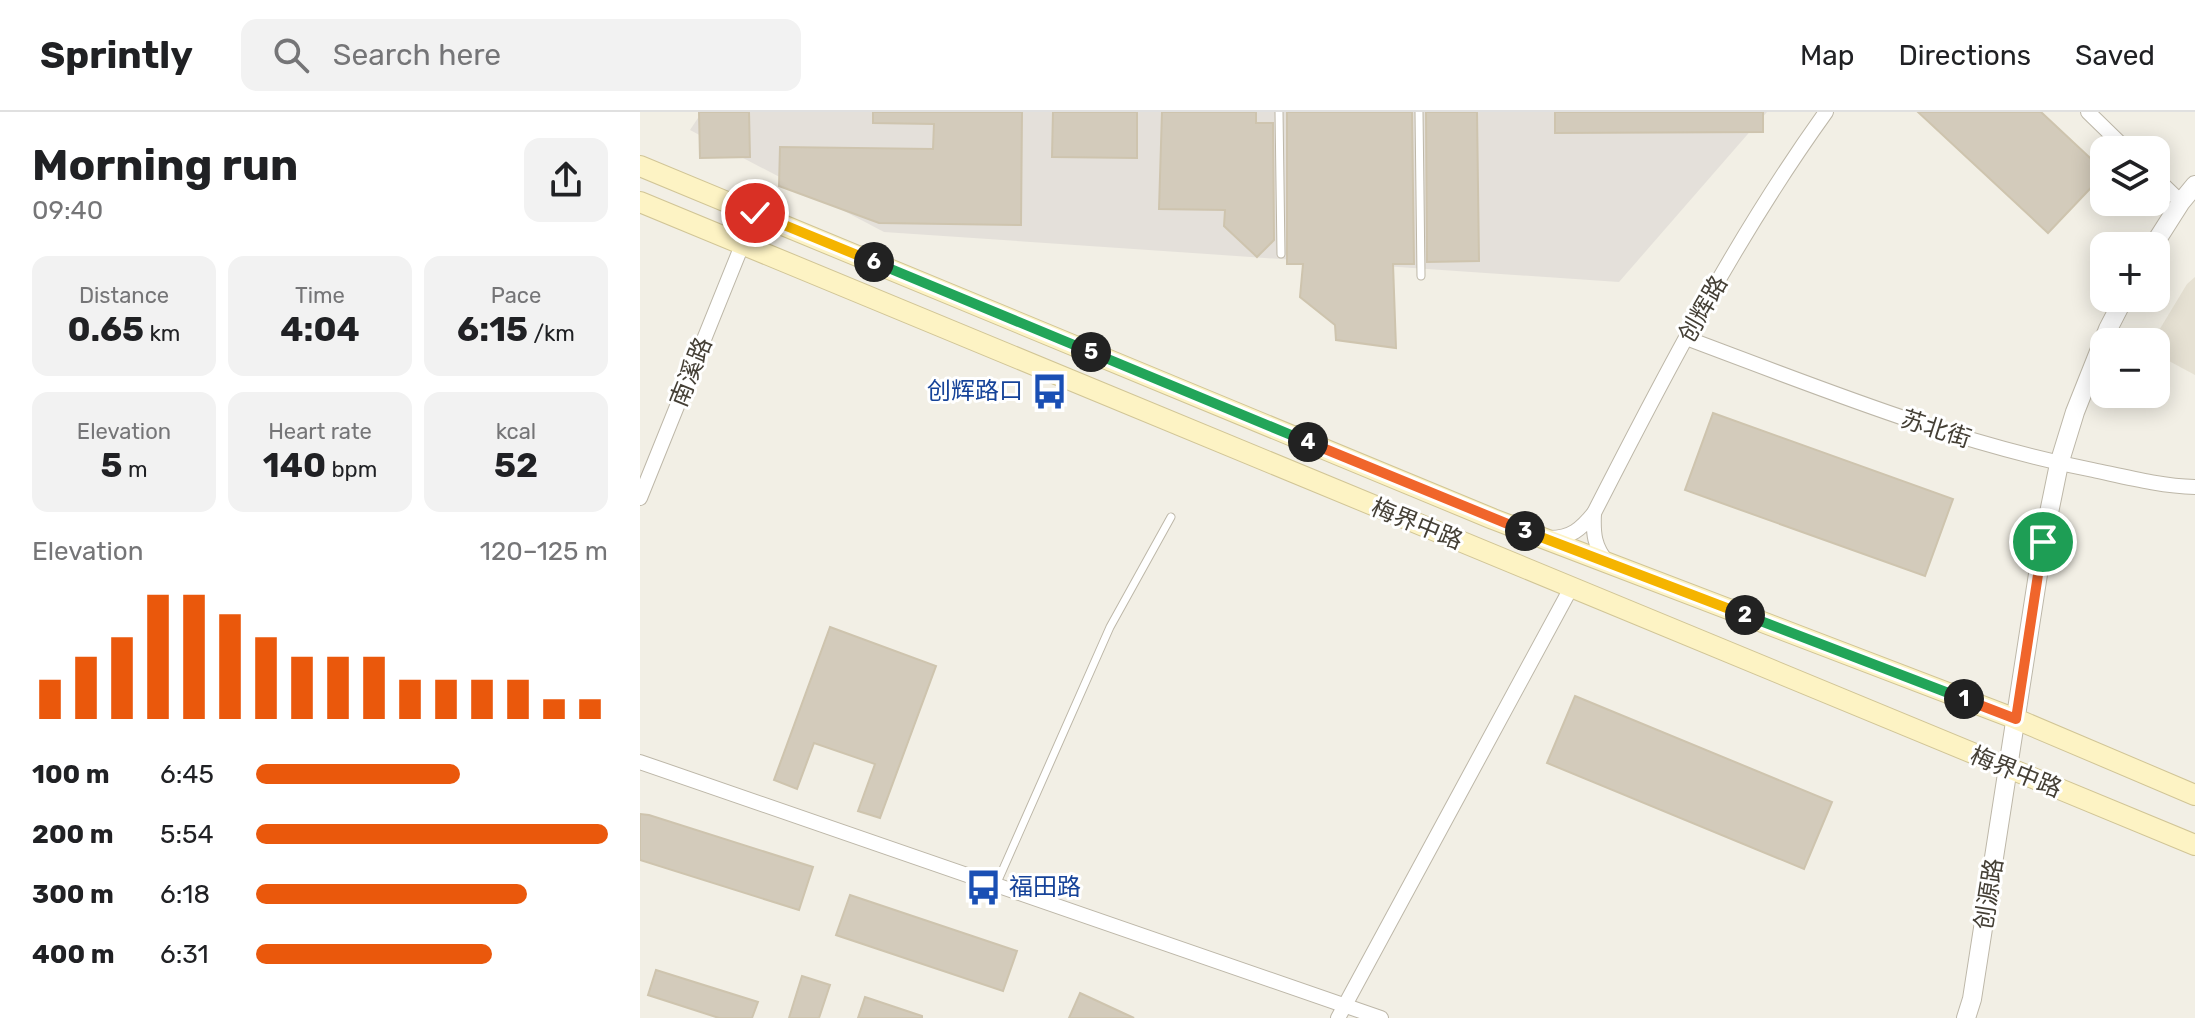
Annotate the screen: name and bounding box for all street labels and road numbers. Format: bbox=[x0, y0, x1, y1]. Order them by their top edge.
street label: 创辉路 bbox=[1673, 271, 1733, 347]
street label: 南溪路 bbox=[665, 333, 717, 411]
street label: 苏北街 bbox=[1897, 405, 1975, 453]
street label: 梅界中路 bbox=[1367, 493, 1467, 555]
street label: 梅界中路 bbox=[1966, 741, 2066, 803]
street label: 创源路 bbox=[1970, 856, 2008, 932]

